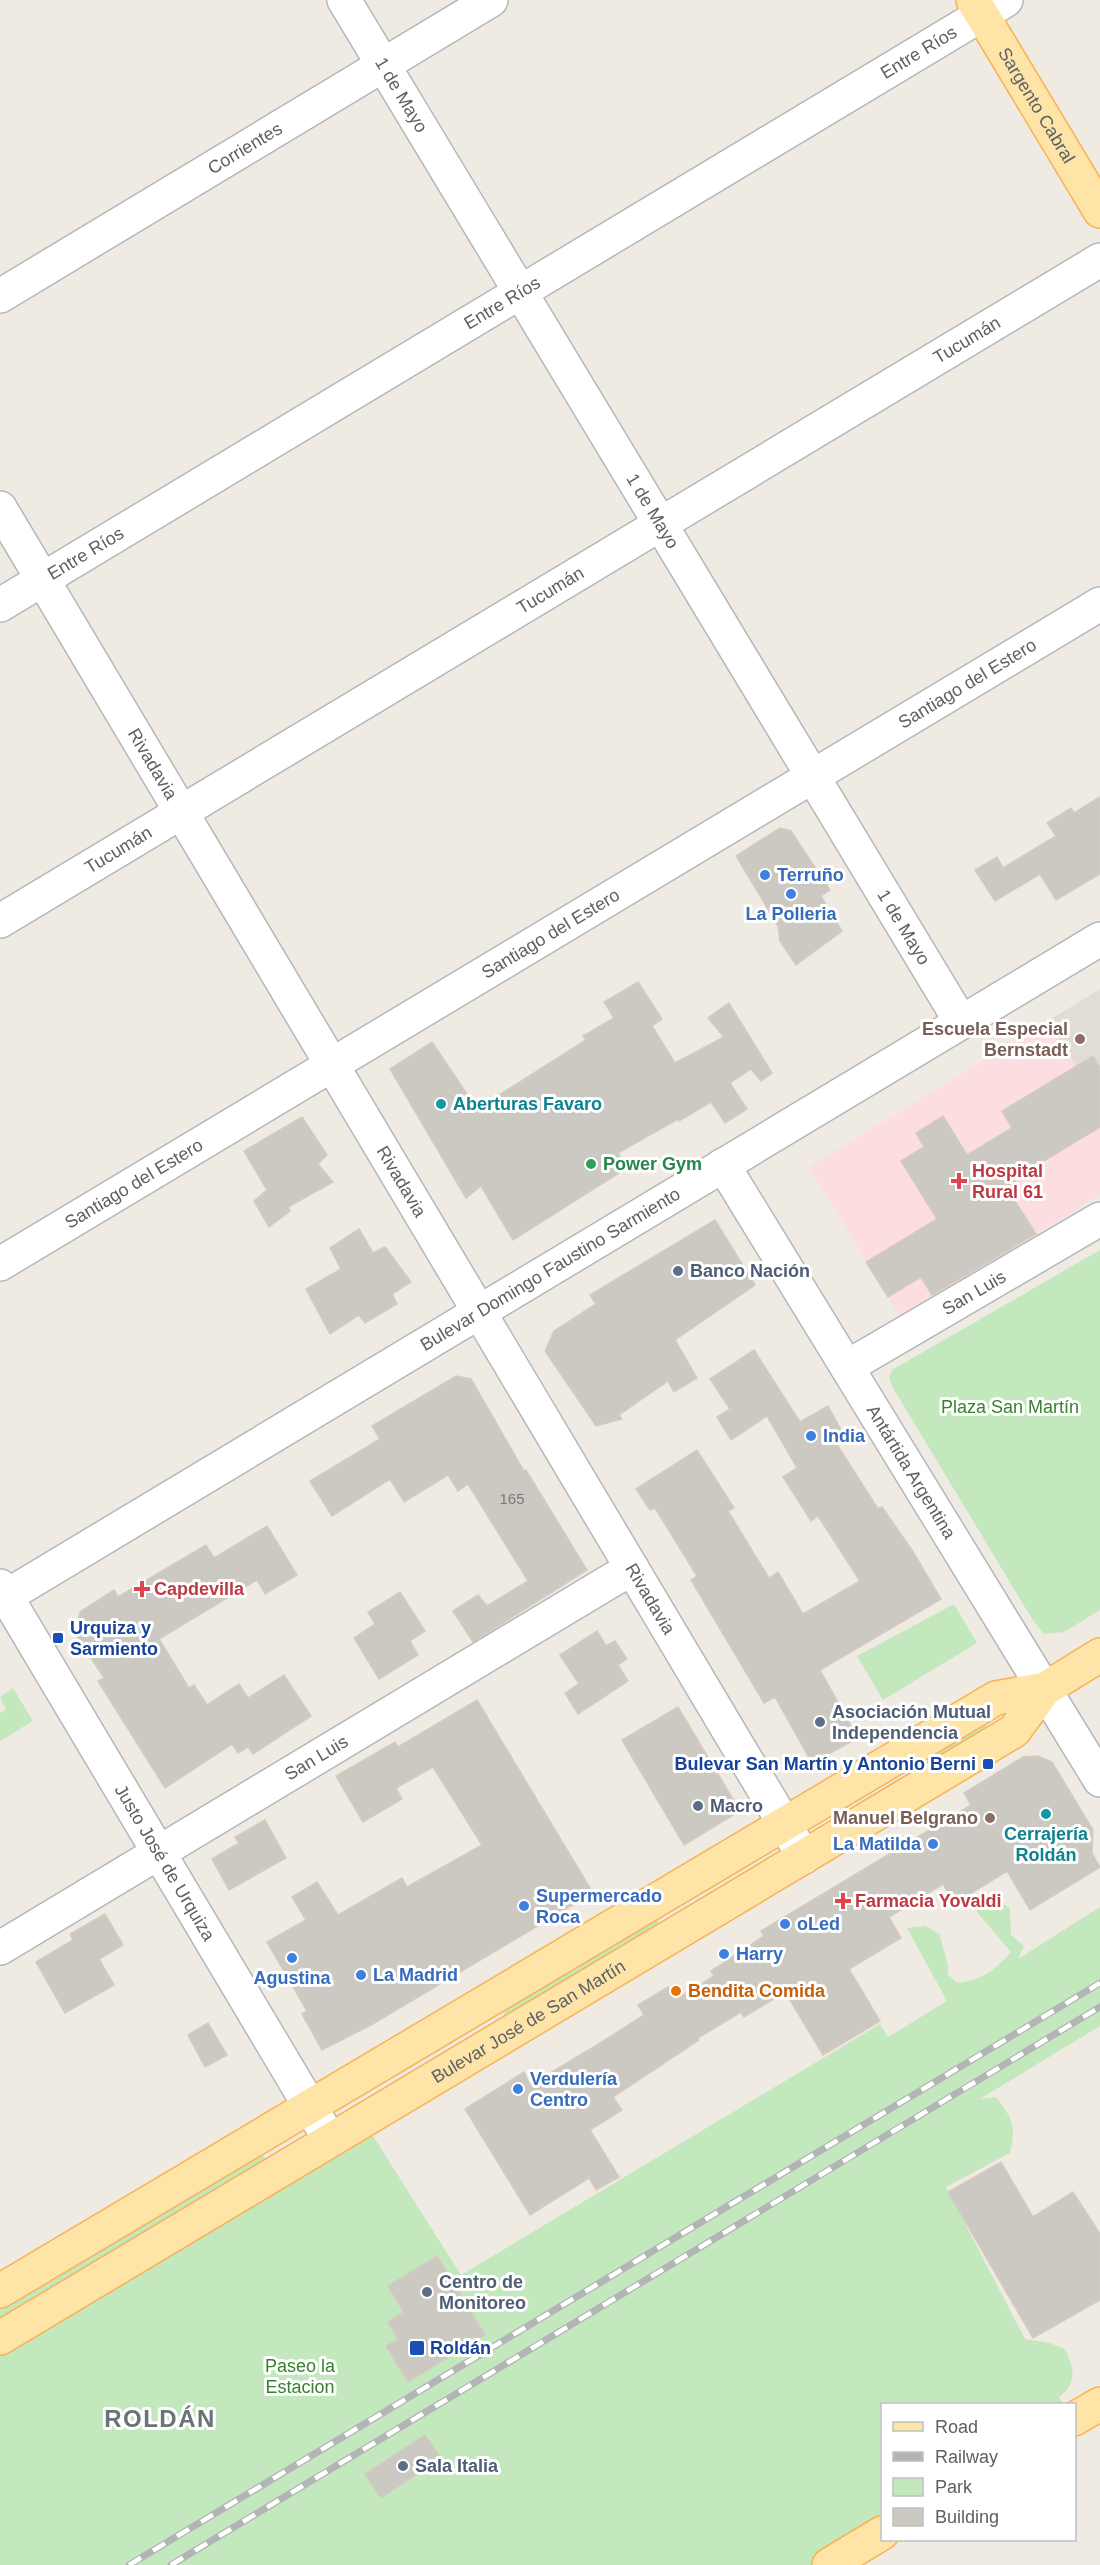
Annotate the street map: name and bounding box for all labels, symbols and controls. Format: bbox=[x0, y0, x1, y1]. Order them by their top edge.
street label: Entre Ríos bbox=[877, 22, 960, 83]
street label: Sargento Cabral bbox=[994, 44, 1079, 167]
street label: 1 de Mayo bbox=[371, 54, 432, 136]
street label: Corrientes bbox=[204, 118, 286, 178]
street label: Entre Ríos bbox=[461, 272, 544, 333]
street label: Tucumán bbox=[930, 312, 1004, 368]
street label: 1 de Mayo bbox=[622, 470, 683, 552]
street label: Entre Ríos bbox=[44, 523, 127, 584]
street label: Tucumán bbox=[513, 563, 587, 618]
street label: Santiago del Estero bbox=[895, 635, 1040, 733]
street label: Rivadavia bbox=[124, 725, 182, 804]
street label: Tucumán bbox=[81, 822, 155, 878]
place label: Terruño bbox=[777, 865, 844, 885]
marker: Terruño bbox=[758, 868, 772, 882]
street label: Santiago del Estero bbox=[478, 885, 623, 983]
street label: 1 de Mayo bbox=[873, 886, 934, 968]
marker: La Polleria bbox=[784, 887, 798, 901]
place label: La Polleria bbox=[745, 904, 838, 924]
place label: Escuela Especial Bernstadt bbox=[922, 1019, 1068, 1060]
marker: Escuela Especial Bernstadt bbox=[1073, 1032, 1087, 1046]
place label: Aberturas Favaro bbox=[453, 1094, 602, 1114]
marker: Aberturas Favaro bbox=[434, 1097, 448, 1111]
street label: Santiago del Estero bbox=[61, 1135, 206, 1233]
street label: Rivadavia bbox=[373, 1142, 431, 1221]
place label: Power Gym bbox=[603, 1154, 702, 1174]
marker: Power Gym bbox=[584, 1157, 598, 1171]
place label: Hospital Rural 61 bbox=[972, 1161, 1043, 1202]
marker: Hospital Rural 61 bbox=[950, 1172, 968, 1190]
street label: Bulevar Domingo Faustino Sarmiento bbox=[417, 1184, 684, 1355]
place label: Banco Nación bbox=[690, 1261, 810, 1281]
marker: Banco Nación bbox=[671, 1264, 685, 1278]
street label: San Luis bbox=[939, 1266, 1009, 1319]
park label: Plaza San Martín bbox=[941, 1397, 1079, 1417]
street label: Antártida Argentina bbox=[863, 1401, 960, 1543]
place label: India bbox=[823, 1426, 866, 1446]
marker: India bbox=[804, 1429, 818, 1443]
house number: 165 bbox=[499, 1490, 525, 1507]
street label: Rivadavia bbox=[621, 1560, 680, 1639]
place label: Capdevilla bbox=[154, 1579, 245, 1599]
marker: Capdevilla bbox=[135, 1582, 149, 1596]
place label: Urquiza y Sarmiento bbox=[70, 1618, 158, 1659]
marker: Urquiza y Sarmiento bbox=[51, 1631, 65, 1645]
place label: Asociación Mutual Independencia bbox=[832, 1702, 991, 1743]
marker: Asociación Mutual Independencia bbox=[813, 1715, 827, 1729]
street label: San Luis bbox=[281, 1731, 351, 1784]
place label: Bulevar San Martín y Antonio Berni bbox=[675, 1754, 976, 1774]
marker: Bulevar San Martín y Antonio Berni bbox=[981, 1757, 995, 1771]
street label: Justo José de Urquiza bbox=[111, 1781, 219, 1945]
place label: Macro bbox=[710, 1796, 763, 1816]
marker: Macro bbox=[691, 1799, 705, 1813]
marker: Cerrajería Roldán bbox=[1039, 1807, 1053, 1821]
place label: Manuel Belgrano bbox=[833, 1808, 978, 1828]
marker: Manuel Belgrano bbox=[983, 1811, 997, 1825]
place label: Cerrajería Roldán bbox=[1004, 1824, 1089, 1865]
place label: La Matilda bbox=[833, 1834, 922, 1854]
marker: La Matilda bbox=[926, 1837, 940, 1851]
place label: Supermercado Roca bbox=[536, 1886, 662, 1927]
place label: Farmacia Yovaldi bbox=[855, 1891, 1001, 1911]
marker: Farmacia Yovaldi bbox=[836, 1894, 850, 1908]
marker: Supermercado Roca bbox=[517, 1899, 531, 1913]
place label: oLed bbox=[797, 1914, 840, 1934]
marker: oLed bbox=[778, 1917, 792, 1931]
place label: Harry bbox=[736, 1944, 783, 1964]
marker: Harry bbox=[717, 1947, 731, 1961]
marker: Agustina bbox=[285, 1951, 299, 1965]
street label: Bulevar José de San Martín bbox=[428, 1956, 629, 2087]
place label: La Madrid bbox=[373, 1965, 458, 1985]
place label: Agustina bbox=[253, 1968, 331, 1988]
marker: La Madrid bbox=[354, 1968, 368, 1982]
place label: Bendita Comida bbox=[688, 1981, 826, 2001]
marker: Bendita Comida bbox=[669, 1984, 683, 1998]
place label: Verdulería Centro bbox=[530, 2069, 618, 2110]
marker: Verdulería Centro bbox=[511, 2082, 525, 2096]
place label: Centro de Monitoreo bbox=[439, 2272, 526, 2313]
marker: Centro de Monitoreo bbox=[420, 2285, 434, 2299]
place label: Roldán bbox=[430, 2338, 491, 2358]
marker: Roldán bbox=[408, 2339, 426, 2357]
park label: Paseo la Estacion bbox=[265, 2356, 336, 2397]
legend bbox=[881, 2403, 1076, 2541]
district label: ROLDÁN bbox=[104, 2405, 216, 2432]
text: Road bbox=[935, 2417, 978, 2437]
text: Railway bbox=[935, 2447, 998, 2467]
place label: Sala Italia bbox=[415, 2456, 499, 2476]
marker: Sala Italia bbox=[396, 2459, 410, 2473]
text: Park bbox=[935, 2477, 973, 2497]
text: Building bbox=[935, 2507, 999, 2527]

